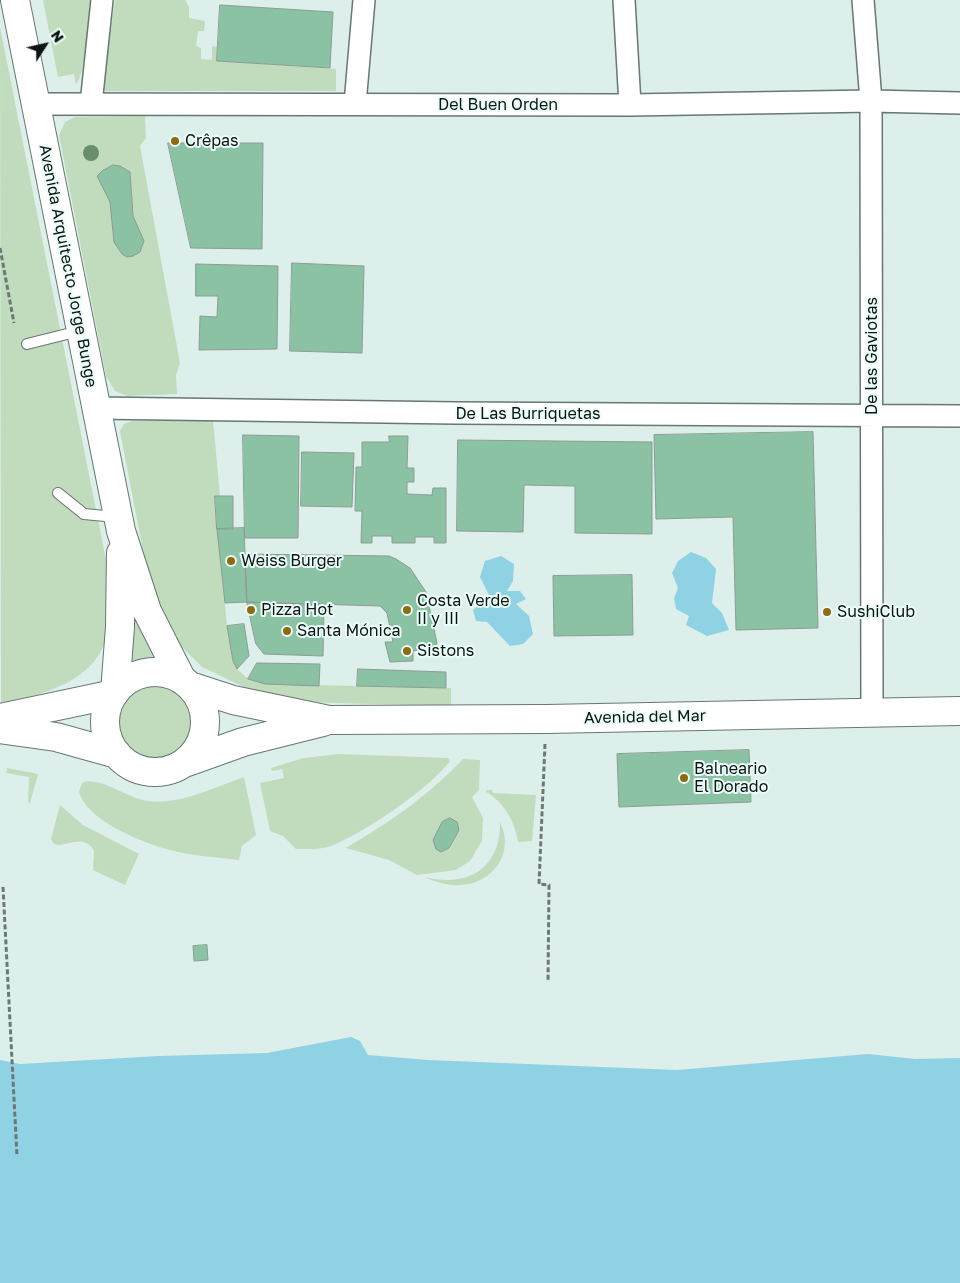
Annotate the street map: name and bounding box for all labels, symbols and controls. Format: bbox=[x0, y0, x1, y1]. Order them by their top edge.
north arrow bbox=[20, 20, 70, 70]
text: N bbox=[48, 27, 68, 45]
street label: Del Buen Orden bbox=[438, 95, 558, 115]
place label: Crêpas bbox=[185, 131, 239, 151]
marker: Crêpas bbox=[169, 135, 181, 147]
street label: Avenida Arquitecto Jorge Bunge bbox=[35, 143, 101, 389]
street label: De las Gaviotas bbox=[862, 297, 882, 415]
street label: De Las Burriquetas bbox=[455, 404, 601, 424]
place label: Weiss Burger bbox=[241, 551, 342, 571]
marker: Weiss Burger bbox=[225, 555, 237, 567]
place label: Costa Verde II y III bbox=[417, 591, 510, 629]
place label: Pizza Hot bbox=[261, 600, 333, 620]
place label: SushiClub bbox=[837, 602, 915, 622]
marker: Pizza Hot bbox=[245, 604, 257, 616]
marker: Costa Verde II y III bbox=[401, 604, 413, 616]
marker: SushiClub bbox=[821, 606, 833, 618]
place label: Santa Mónica bbox=[297, 621, 401, 641]
marker: Santa Mónica bbox=[281, 625, 293, 637]
place label: Sistons bbox=[417, 641, 474, 661]
marker: Sistons bbox=[401, 645, 413, 657]
street label: Avenida del Mar bbox=[584, 706, 706, 728]
place label: Balneario El Dorado bbox=[694, 759, 768, 797]
marker: Balneario El Dorado bbox=[678, 772, 690, 784]

